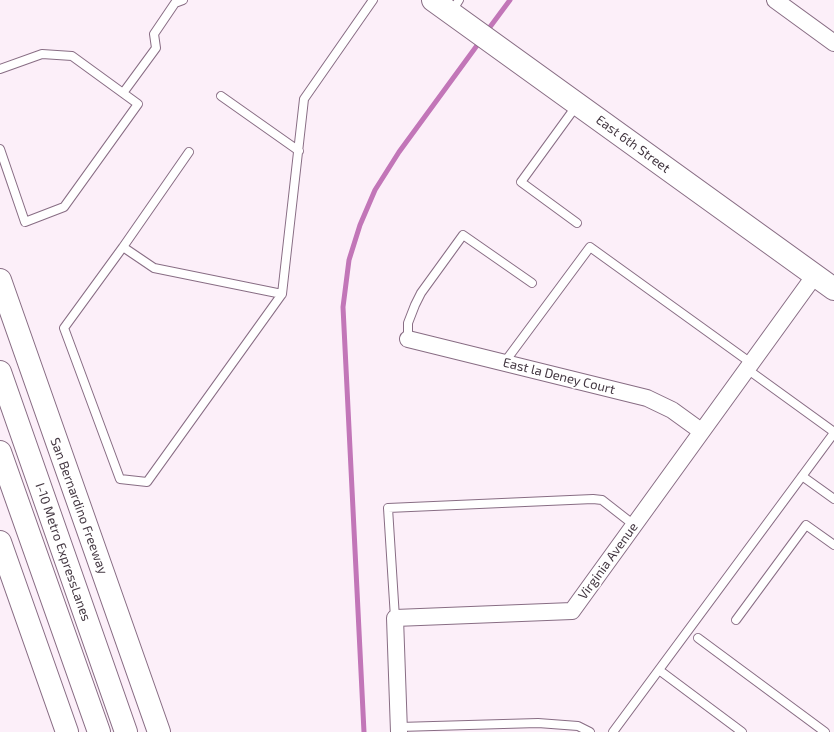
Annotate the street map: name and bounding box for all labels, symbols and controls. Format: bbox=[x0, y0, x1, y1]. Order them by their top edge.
street label: East 6th Street bbox=[593, 112, 673, 176]
street label: East la Deney Court bbox=[501, 355, 617, 397]
street label: San Bernardino Freeway bbox=[47, 436, 111, 576]
street label: I-10 Metro ExpressLanes bbox=[32, 481, 94, 623]
street label: Virginia Avenue bbox=[575, 520, 641, 602]

